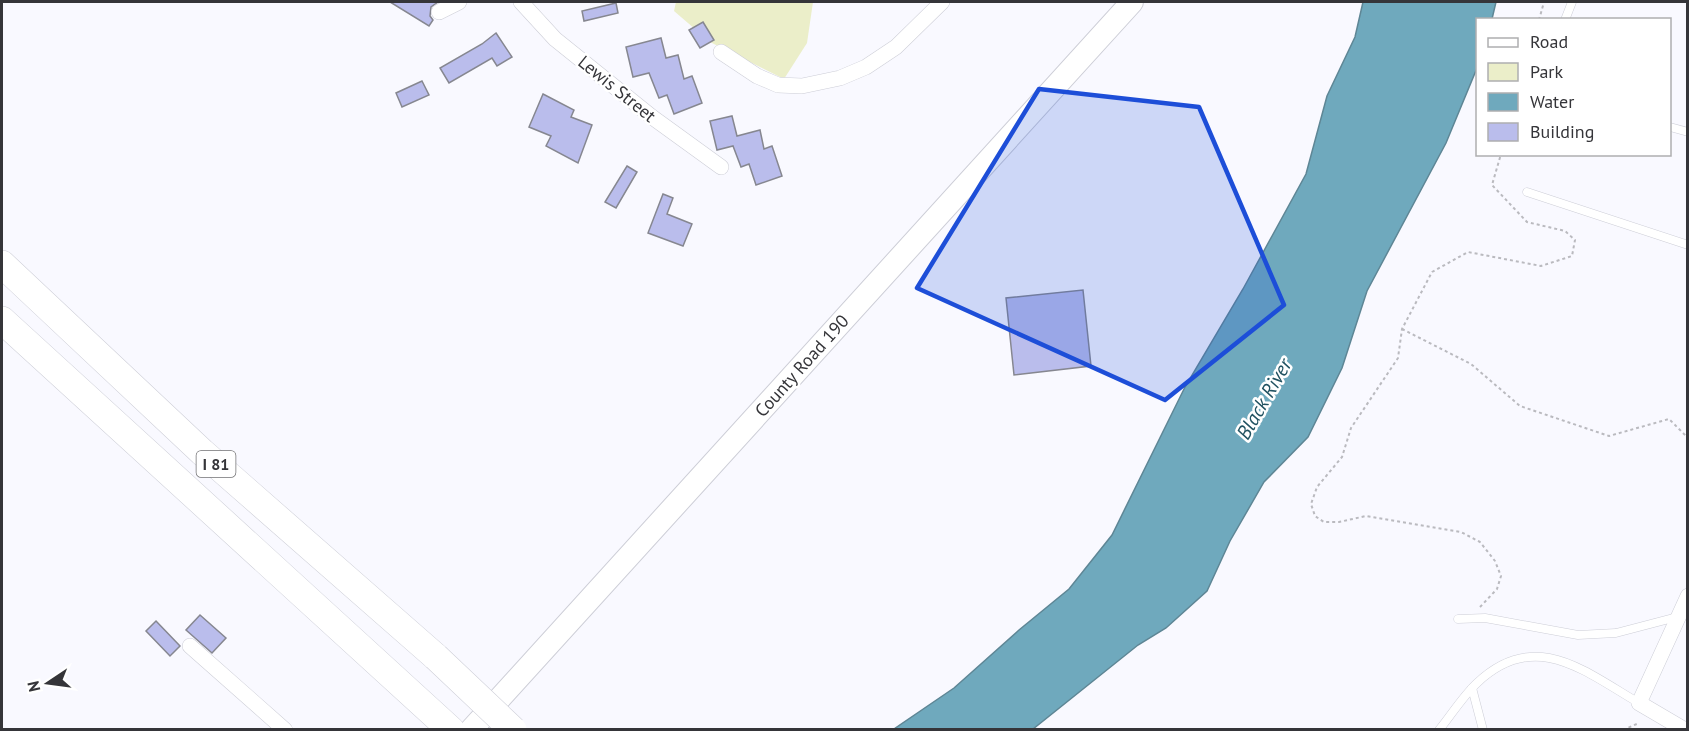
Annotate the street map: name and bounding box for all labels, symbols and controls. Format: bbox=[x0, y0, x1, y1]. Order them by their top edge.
legend bbox=[1476, 18, 1671, 156]
text: Road bbox=[1530, 30, 1568, 53]
street label: Lewis Street bbox=[574, 50, 661, 127]
text: Park bbox=[1530, 60, 1563, 83]
text: Water bbox=[1530, 90, 1574, 113]
text: Building bbox=[1530, 120, 1594, 143]
street label: County Road 190 bbox=[750, 310, 854, 422]
water label: Black River bbox=[1230, 353, 1298, 444]
road number: I 81 bbox=[196, 451, 236, 477]
north arrow bbox=[18, 653, 78, 713]
text: N bbox=[22, 679, 44, 694]

